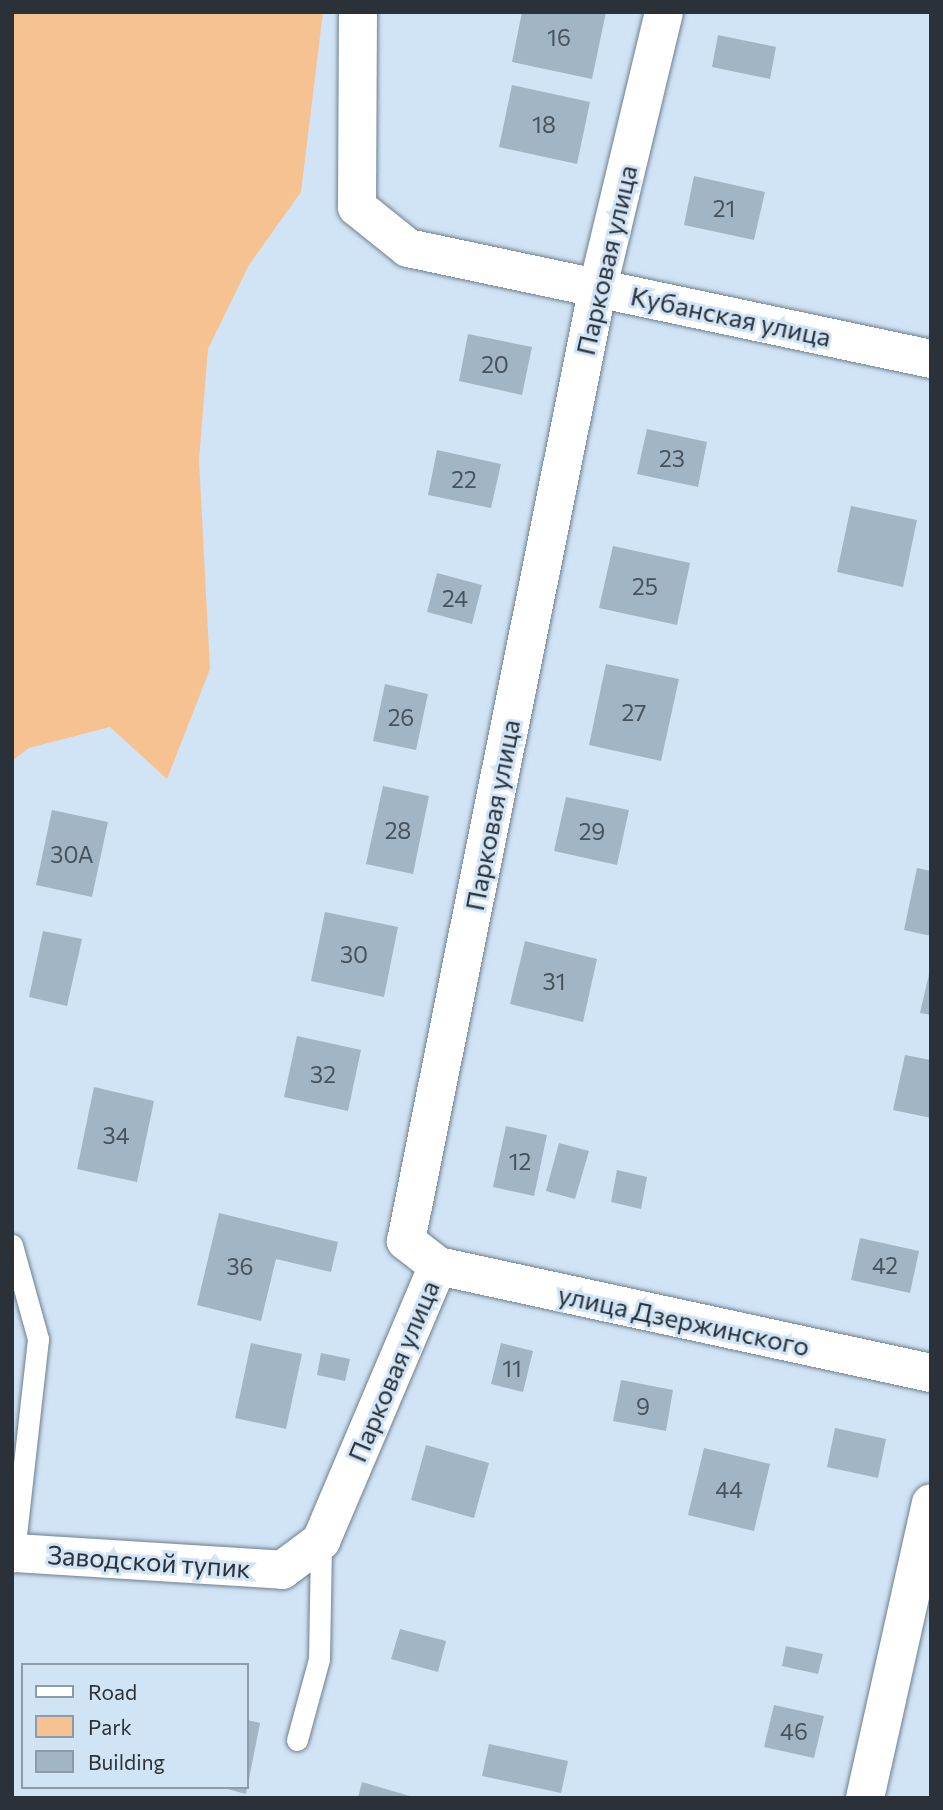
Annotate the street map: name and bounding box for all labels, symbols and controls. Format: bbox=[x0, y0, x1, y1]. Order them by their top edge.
house number: 16 bbox=[547, 23, 571, 51]
house number: 18 bbox=[532, 110, 556, 138]
street label: Парковая улица bbox=[569, 162, 643, 358]
house number: 21 bbox=[713, 194, 735, 222]
street label: Кубанская улица bbox=[628, 280, 834, 352]
house number: 20 bbox=[481, 350, 509, 378]
house number: 23 bbox=[659, 444, 685, 472]
house number: 22 bbox=[451, 465, 477, 493]
house number: 25 bbox=[632, 572, 658, 600]
house number: 24 bbox=[442, 584, 468, 612]
house number: 27 bbox=[622, 698, 646, 726]
house number: 26 bbox=[388, 703, 414, 731]
street label: Парковая улица bbox=[458, 717, 526, 913]
house number: 28 bbox=[385, 816, 411, 844]
house number: 29 bbox=[579, 817, 605, 845]
house number: 30А bbox=[50, 840, 94, 868]
house number: 30 bbox=[340, 940, 368, 968]
house number: 31 bbox=[543, 967, 565, 995]
house number: 32 bbox=[310, 1060, 336, 1088]
house number: 34 bbox=[103, 1121, 129, 1149]
house number: 12 bbox=[509, 1147, 531, 1175]
house number: 42 bbox=[872, 1251, 898, 1279]
house number: 36 bbox=[226, 1252, 254, 1280]
street label: Парковая улица bbox=[341, 1276, 445, 1466]
street label: улица Дзержинского bbox=[555, 1278, 813, 1362]
house number: 11 bbox=[502, 1354, 522, 1382]
house number: 9 bbox=[636, 1392, 650, 1420]
house number: 44 bbox=[715, 1475, 743, 1503]
street label: Заводской тупик bbox=[46, 1538, 252, 1584]
legend bbox=[21, 1663, 248, 1789]
text: Road bbox=[88, 1679, 137, 1704]
text: Park bbox=[88, 1714, 132, 1739]
house number: 46 bbox=[780, 1717, 808, 1745]
text: Building bbox=[88, 1749, 165, 1774]

